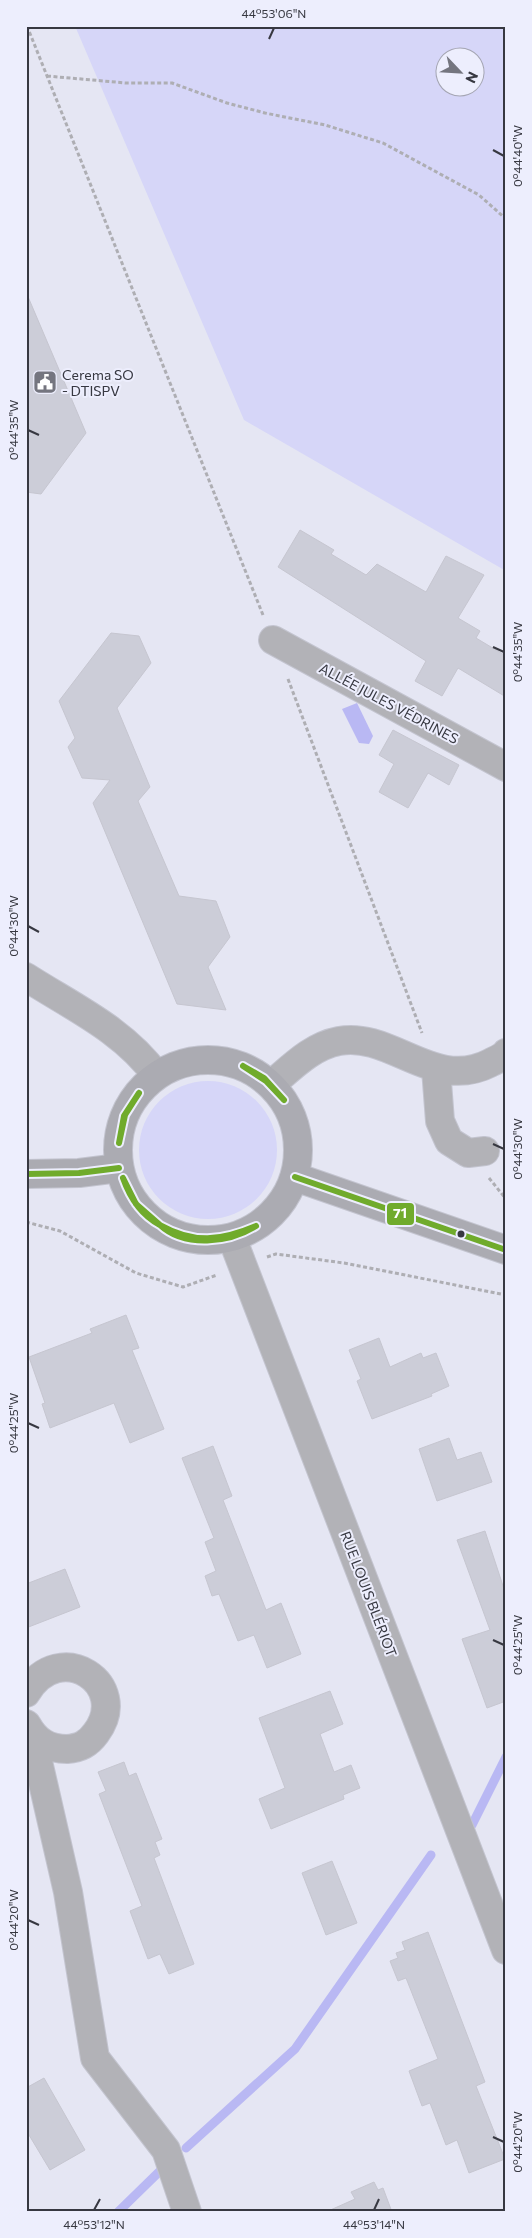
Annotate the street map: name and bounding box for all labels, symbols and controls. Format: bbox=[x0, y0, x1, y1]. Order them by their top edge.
text: 44°53'06"N bbox=[242, 6, 306, 20]
north arrow bbox=[434, 48, 484, 98]
text: N bbox=[462, 69, 482, 86]
text: 0°44'40"W bbox=[510, 125, 524, 187]
place label: Cerema SO - DTISPV bbox=[62, 366, 134, 399]
public building icon: Cerema SO - DTISPV bbox=[32, 369, 58, 395]
text: 0°44'35"W bbox=[6, 400, 20, 460]
text: 0°44'35"W bbox=[510, 622, 524, 682]
street label: ALLÉE JULES VÉDRINES bbox=[317, 659, 461, 747]
text: 0°44'30"W bbox=[6, 895, 20, 957]
text: 0°44'30"W bbox=[510, 1118, 524, 1180]
line badge: 71 bbox=[386, 1202, 415, 1226]
text: 71 bbox=[393, 1204, 407, 1221]
unlabelled marker bbox=[456, 1229, 466, 1239]
text: 0°44'25"W bbox=[6, 1393, 20, 1453]
street label: RUE LOUIS BLÉRIOT bbox=[337, 1529, 401, 1659]
text: 0°44'25"W bbox=[510, 1615, 524, 1675]
text: 0°44'20"W bbox=[6, 1889, 20, 1951]
text: 0°44'20"W bbox=[510, 2111, 524, 2173]
text: 44°53'12"N bbox=[63, 2217, 125, 2231]
text: 44°53'14"N bbox=[343, 2217, 405, 2231]

